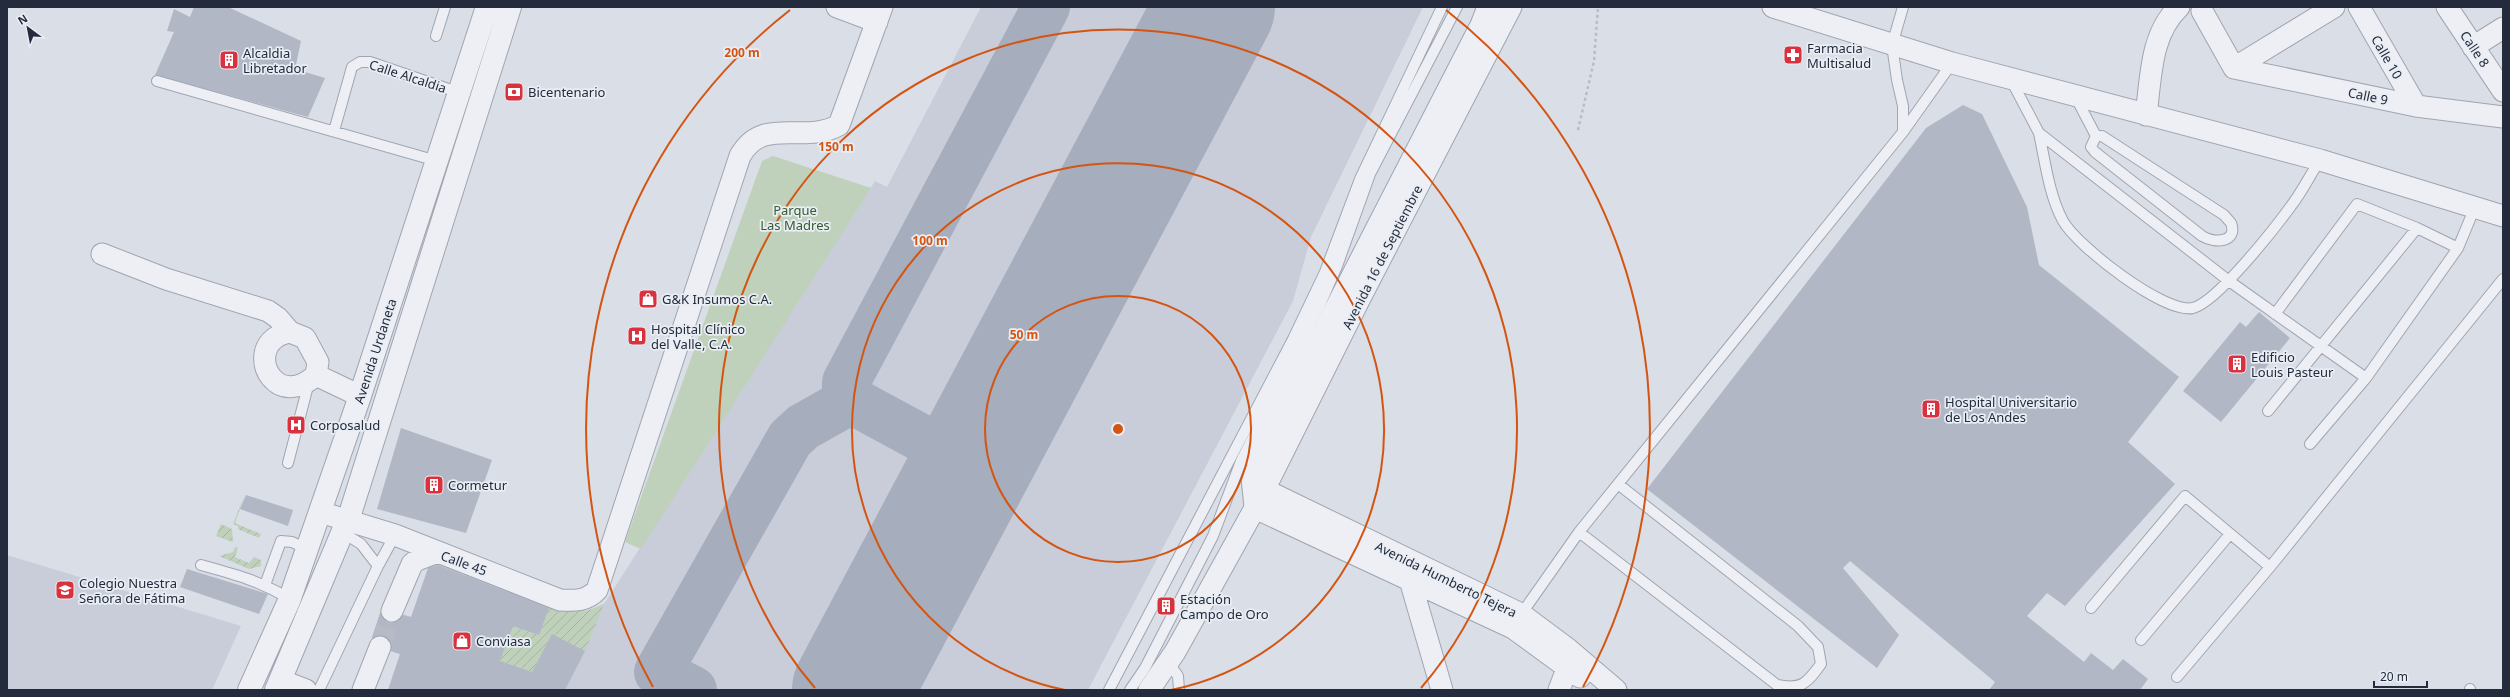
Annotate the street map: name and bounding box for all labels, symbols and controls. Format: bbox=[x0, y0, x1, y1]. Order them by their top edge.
north arrow bbox=[8, 8, 48, 48]
text: N bbox=[15, 10, 30, 28]
street label: Calle 8 bbox=[2456, 27, 2494, 71]
street label: Calle 10 bbox=[2367, 32, 2407, 82]
place label: Farmacia Multisalud bbox=[1807, 39, 1871, 72]
place label: Alcaldia Libretador bbox=[243, 44, 307, 77]
text: 200 m bbox=[724, 44, 760, 61]
pharmacy icon: Farmacia Multisalud bbox=[1782, 44, 1804, 66]
building icon: Alcaldia Libretador bbox=[218, 49, 240, 71]
street label: Calle Alcaldia bbox=[367, 55, 449, 97]
bank icon: Bicentenario bbox=[503, 81, 525, 103]
place label: Bicentenario bbox=[528, 83, 605, 101]
street label: Calle 9 bbox=[2346, 83, 2390, 109]
text: 150 m bbox=[818, 138, 854, 155]
street label: Avenida 16 de Septiembre bbox=[1338, 182, 1426, 332]
park label: Parque Las Madres bbox=[760, 201, 830, 234]
text: 100 m bbox=[912, 232, 948, 249]
shop icon: G&K Insumos C.A. bbox=[637, 288, 659, 310]
place label: G&K Insumos C.A. bbox=[662, 290, 772, 308]
street label: Avenida Urdaneta bbox=[350, 296, 400, 406]
place label: Hospital Clínico del Valle, C.A. bbox=[651, 320, 745, 353]
hospital icon: Hospital Clínico del Valle, C.A. bbox=[626, 325, 648, 347]
text: 50 m bbox=[1010, 326, 1038, 343]
place label: Edificio Louis Pasteur bbox=[2251, 348, 2334, 381]
building icon: Edificio Louis Pasteur bbox=[2226, 353, 2248, 375]
place label: Hospital Universitario de Los Andes bbox=[1945, 393, 2077, 426]
building icon: Hospital Universitario de Los Andes bbox=[1920, 398, 1942, 420]
hospital icon: Corposalud bbox=[285, 414, 307, 436]
place label: Corposalud bbox=[310, 416, 380, 434]
centre of rings bbox=[1111, 422, 1125, 436]
building icon: Cormetur bbox=[423, 474, 445, 496]
place label: Cormetur bbox=[448, 476, 508, 494]
street label: Avenida Humberto Tejera bbox=[1372, 537, 1520, 621]
street label: Calle 45 bbox=[438, 546, 490, 580]
place label: Colegio Nuestra Señora de Fátima bbox=[79, 574, 185, 607]
school or university icon: Colegio Nuestra Señora de Fátima bbox=[54, 579, 76, 601]
place label: Estación Campo de Oro bbox=[1180, 590, 1269, 623]
building icon: Estación Campo de Oro bbox=[1155, 595, 1177, 617]
shop icon: Conviasa bbox=[451, 630, 473, 652]
place label: Conviasa bbox=[476, 632, 531, 650]
scale bar bbox=[2374, 663, 2427, 689]
text: 20 m bbox=[2380, 668, 2408, 685]

